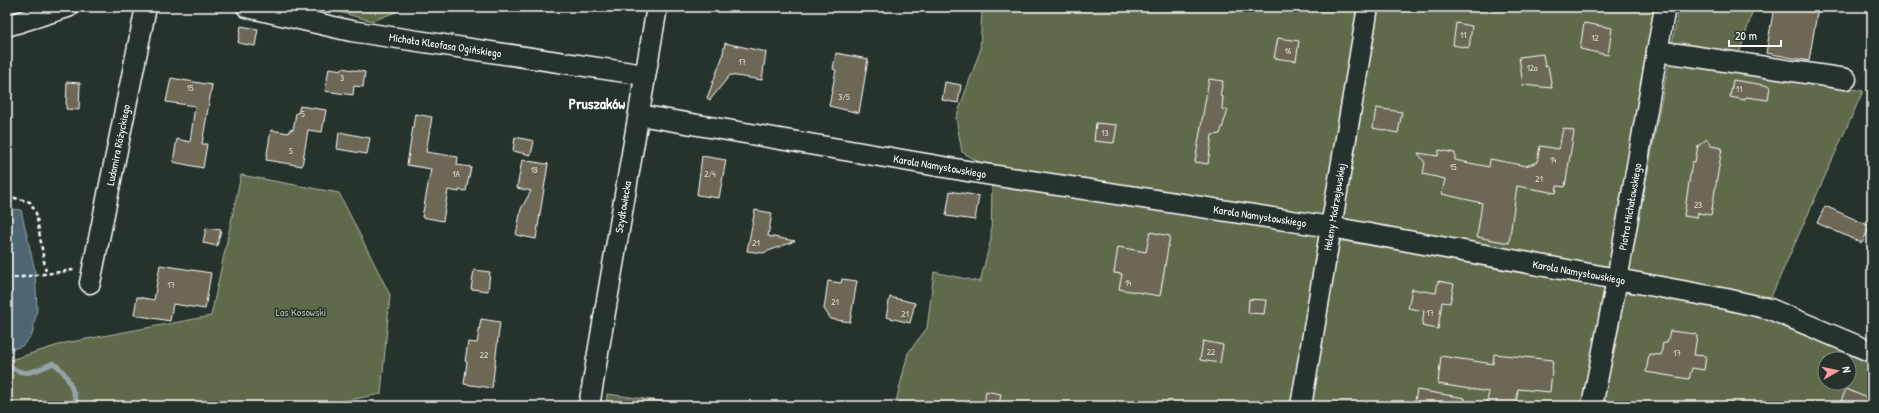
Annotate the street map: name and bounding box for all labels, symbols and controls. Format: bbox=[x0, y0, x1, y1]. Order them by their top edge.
scale bar bbox=[1729, 22, 1781, 48]
text: 20 m bbox=[1735, 27, 1757, 44]
house number: 11 bbox=[1460, 29, 1466, 41]
street label: Michała Kleofasa Ogińskiego bbox=[388, 30, 503, 61]
house number: 12 bbox=[1591, 32, 1600, 44]
house number: 16 bbox=[1285, 45, 1292, 57]
house number: 17 bbox=[738, 56, 746, 68]
house number: 12a bbox=[1526, 62, 1538, 74]
house number: 3 bbox=[340, 72, 344, 84]
house number: 15 bbox=[186, 82, 194, 94]
house number: 11 bbox=[1736, 83, 1742, 95]
house number: 3/5 bbox=[838, 91, 850, 103]
district label: Pruszaków bbox=[569, 93, 625, 114]
street label: Ludomira Różyckiego bbox=[103, 103, 133, 186]
house number: 5 bbox=[301, 108, 305, 120]
house number: 13 bbox=[1101, 127, 1109, 139]
house number: 5 bbox=[289, 145, 293, 157]
street label: Karola Namysłowskiego bbox=[892, 151, 988, 181]
house number: 14 bbox=[1550, 154, 1557, 166]
house number: 15 bbox=[1449, 161, 1457, 173]
street label: Piotra Michałowskiego bbox=[1615, 161, 1645, 251]
street label: Heleny Modrzejewskiej bbox=[1320, 162, 1349, 251]
house number: 18 bbox=[530, 164, 538, 176]
house number: 1A bbox=[452, 168, 460, 180]
house number: 2/4 bbox=[704, 168, 716, 180]
house number: 21 bbox=[1535, 173, 1543, 185]
street label: Szydłowiecka bbox=[612, 179, 634, 234]
house number: 23 bbox=[1694, 199, 1702, 211]
street label: Karola Namysłowskiego bbox=[1212, 202, 1308, 230]
house number: 21 bbox=[752, 237, 760, 249]
street label: Karola Namysłowskiego bbox=[1531, 257, 1627, 288]
house number: 14 bbox=[1125, 277, 1132, 289]
house number: 17 bbox=[167, 279, 175, 291]
house number: 21 bbox=[831, 296, 839, 308]
park label: Las Kosowski bbox=[276, 305, 326, 319]
house number: 17 bbox=[1426, 307, 1434, 319]
house number: 21 bbox=[901, 308, 909, 320]
house number: 22 bbox=[1207, 346, 1216, 358]
house number: 17 bbox=[1673, 347, 1681, 359]
house number: 22 bbox=[480, 349, 489, 361]
north arrow bbox=[1817, 351, 1857, 391]
text: N bbox=[1840, 365, 1854, 374]

